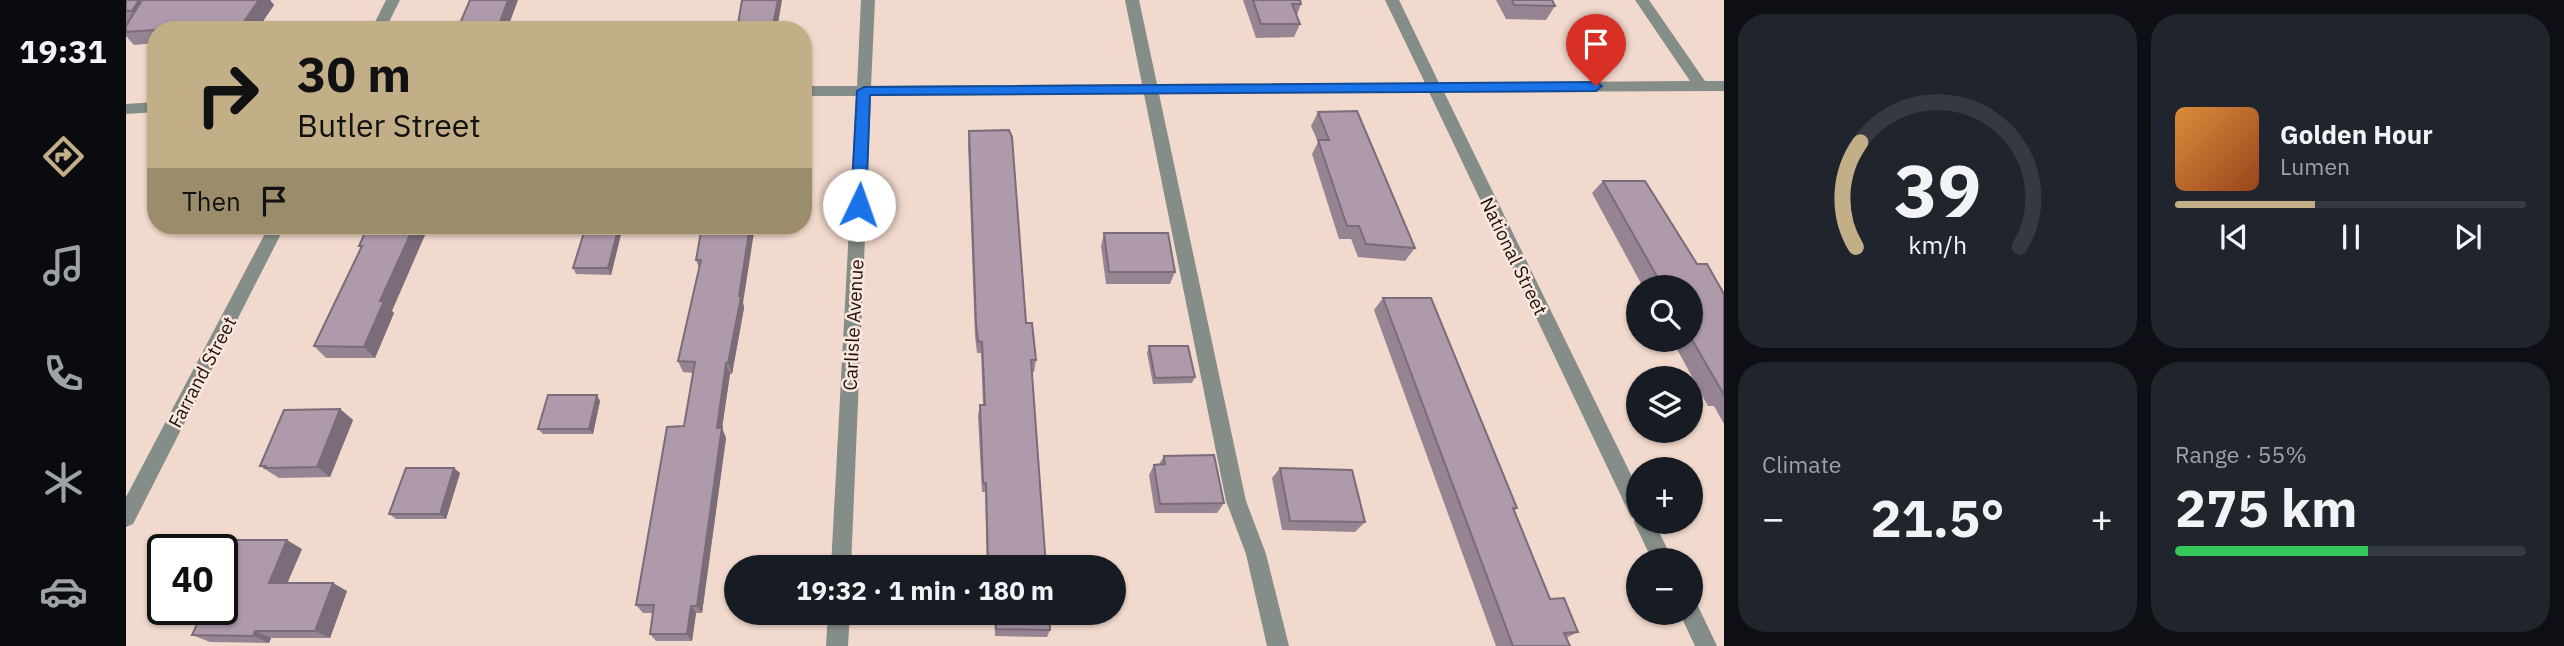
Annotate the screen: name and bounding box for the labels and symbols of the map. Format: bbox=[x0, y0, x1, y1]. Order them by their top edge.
pin bbox=[1566, 14, 1626, 86]
position arrow bbox=[822, 168, 896, 242]
street label: National Street bbox=[1475, 193, 1553, 319]
street label: Carlisle Avenue bbox=[838, 259, 868, 391]
street label: Farrand Street bbox=[163, 312, 241, 432]
speed limit sign: 40 bbox=[147, 534, 238, 625]

